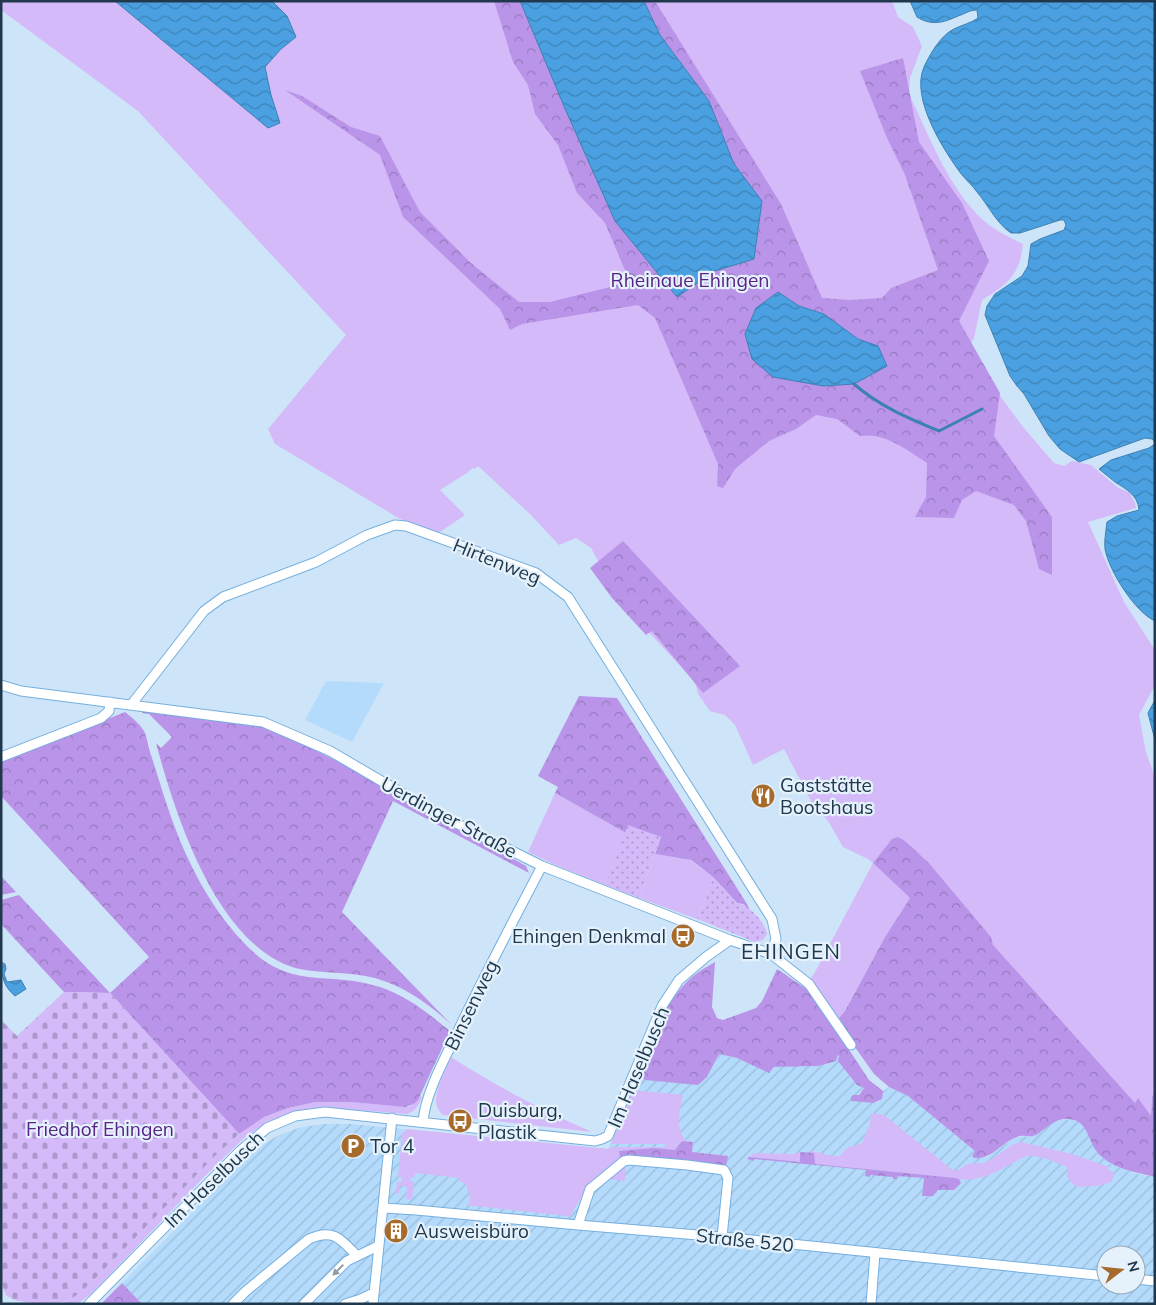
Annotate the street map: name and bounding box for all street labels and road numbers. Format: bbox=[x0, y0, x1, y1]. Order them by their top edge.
street label: Hirtenweg bbox=[450, 533, 544, 589]
street label: Uerdinger Straße bbox=[377, 771, 521, 863]
street label: Binsenweg bbox=[439, 956, 503, 1054]
street label: Im Haselbusch bbox=[602, 1003, 674, 1131]
street label: Im Haselbusch bbox=[159, 1126, 269, 1232]
street label: Straße 520 bbox=[695, 1223, 795, 1257]

